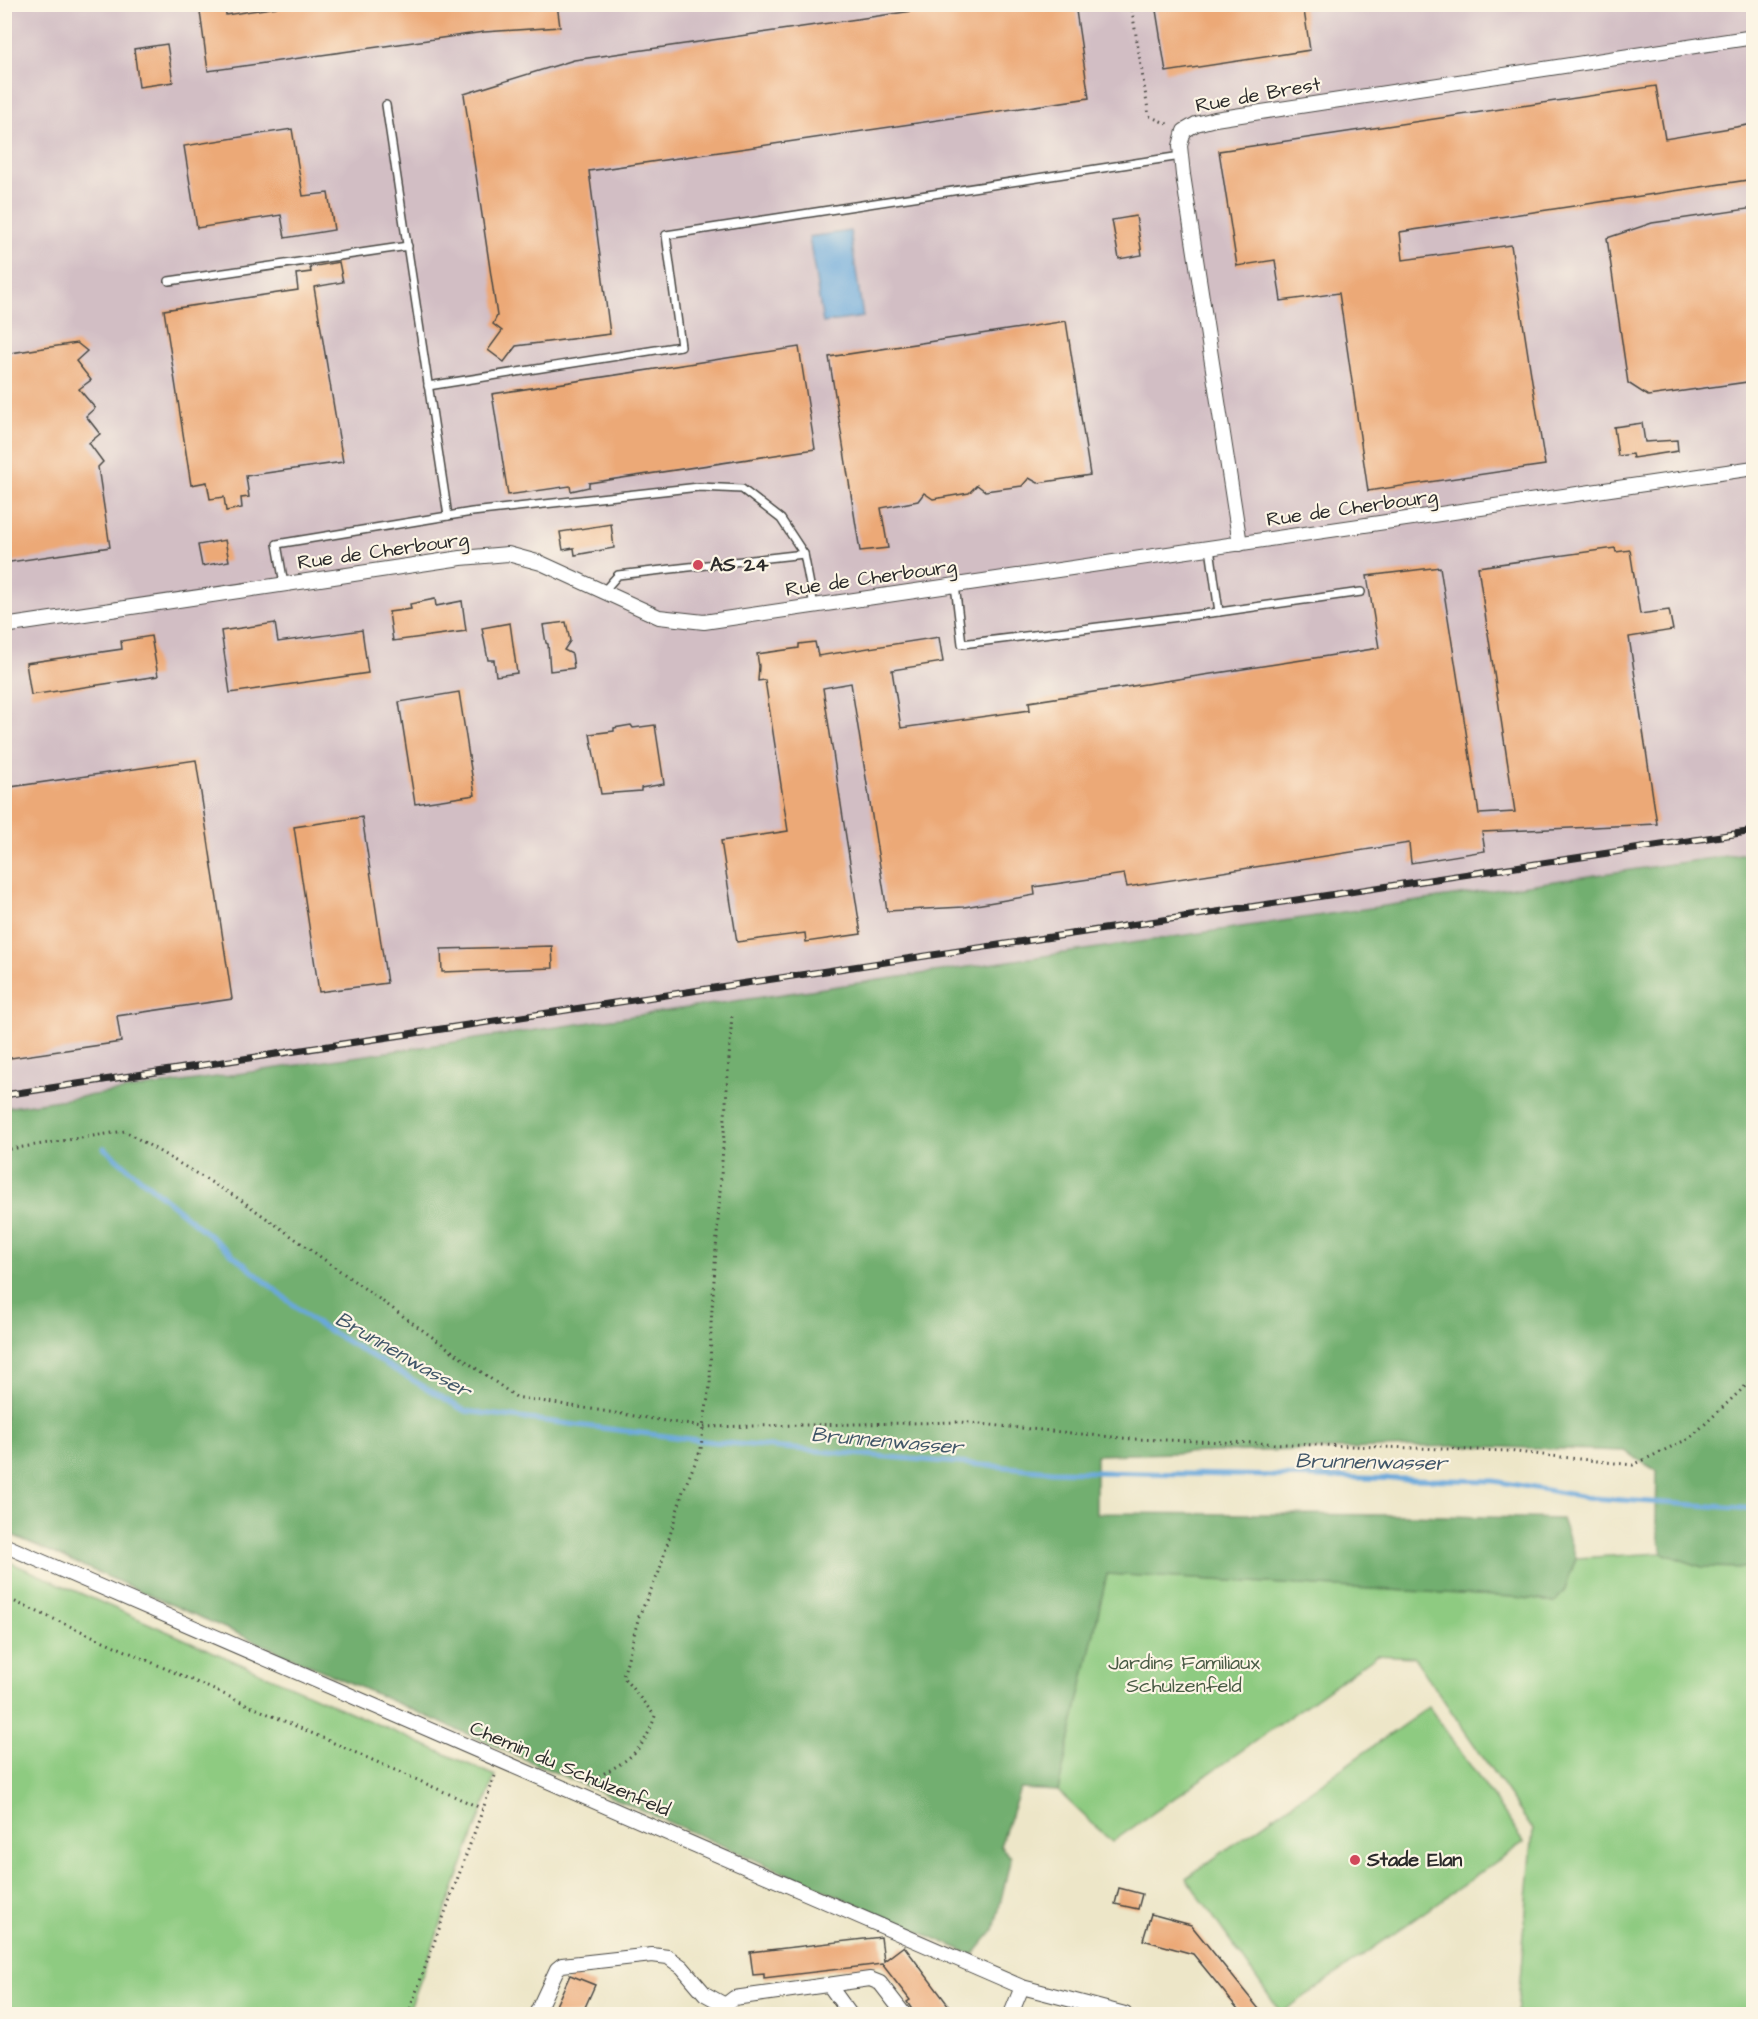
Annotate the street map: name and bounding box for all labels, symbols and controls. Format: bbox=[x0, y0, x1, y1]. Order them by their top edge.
street label: Rue de Brest bbox=[1193, 70, 1323, 120]
street label: Rue de Cherbourg bbox=[1265, 482, 1439, 535]
street label: Rue de Cherbourg bbox=[296, 525, 470, 578]
place label: AS 24 bbox=[710, 551, 769, 579]
street label: Rue de Cherbourg bbox=[784, 552, 958, 605]
marker: AS 24 bbox=[691, 558, 705, 572]
water label: Brunnenwasser bbox=[330, 1305, 478, 1407]
water label: Brunnenwasser bbox=[810, 1420, 966, 1462]
water label: Brunnenwasser bbox=[1295, 1446, 1450, 1478]
park label: Jardins Familiaux Schulzenfeld bbox=[1108, 1649, 1260, 1700]
street label: Chemin du Schulzenfeld bbox=[465, 1714, 675, 1824]
place label: Stade Elan bbox=[1366, 1846, 1462, 1874]
marker: Stade Elan bbox=[1348, 1853, 1362, 1867]

